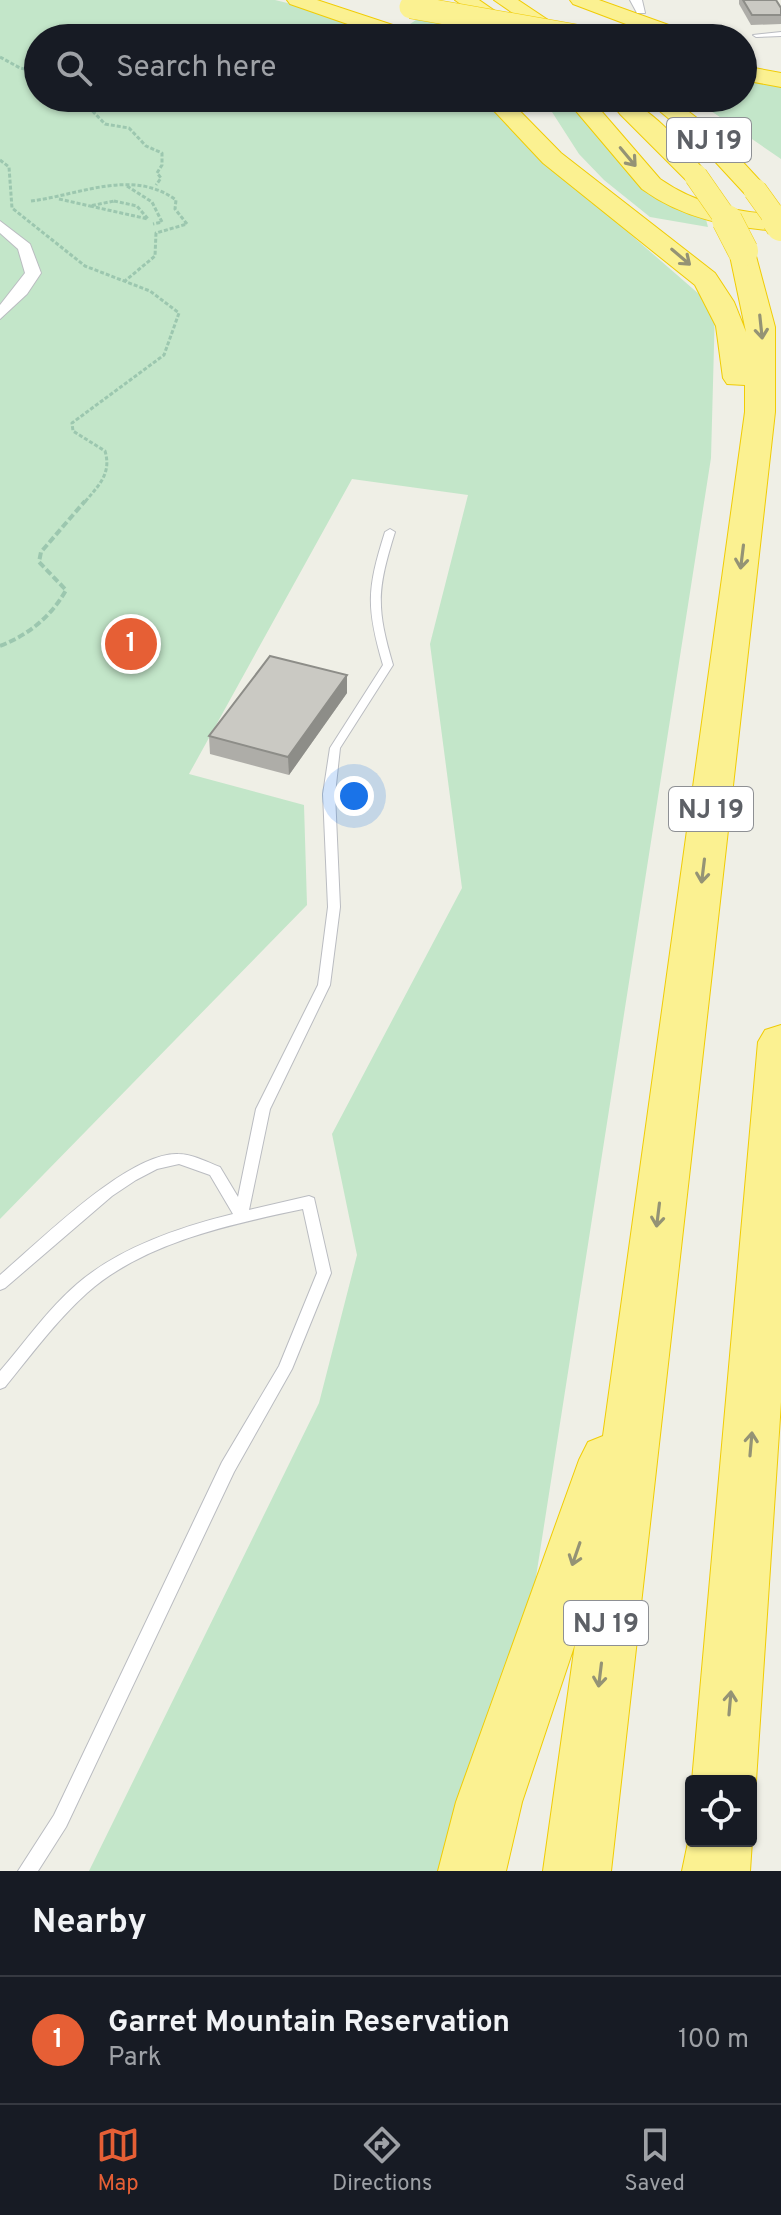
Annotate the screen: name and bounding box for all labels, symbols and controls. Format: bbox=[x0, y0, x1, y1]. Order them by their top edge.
search box bbox=[24, 24, 757, 112]
icon: search bbox=[52, 46, 96, 90]
text: Search here bbox=[116, 50, 276, 87]
road number: NJ 19 bbox=[667, 118, 751, 162]
one-way arrow bbox=[619, 146, 637, 167]
one-way arrow bbox=[670, 248, 691, 266]
one-way arrow bbox=[753, 313, 768, 340]
one-way arrow bbox=[735, 543, 750, 570]
pin: 1 bbox=[105, 614, 157, 674]
your location bbox=[334, 776, 374, 816]
road number: NJ 19 bbox=[669, 787, 753, 831]
one-way arrow bbox=[695, 858, 710, 883]
one-way arrow bbox=[650, 1202, 665, 1227]
one-way arrow bbox=[744, 1431, 759, 1458]
one-way arrow bbox=[567, 1542, 582, 1567]
road number: NJ 19 bbox=[564, 1601, 648, 1645]
one-way arrow bbox=[592, 1661, 607, 1687]
one-way arrow bbox=[723, 1690, 738, 1717]
map controls bbox=[685, 1775, 757, 1847]
button: locate bbox=[685, 1775, 757, 1847]
text: Nearby bbox=[32, 1902, 147, 1945]
text: Garret Mountain Reservation bbox=[108, 2005, 510, 2042]
text: 1 bbox=[53, 2024, 63, 2057]
text: 100 m bbox=[678, 2024, 749, 2057]
text: Park bbox=[108, 2042, 162, 2075]
tab: Map bbox=[96, 2123, 140, 2198]
tab: Directions bbox=[332, 2123, 432, 2198]
tab: Saved bbox=[624, 2123, 685, 2198]

